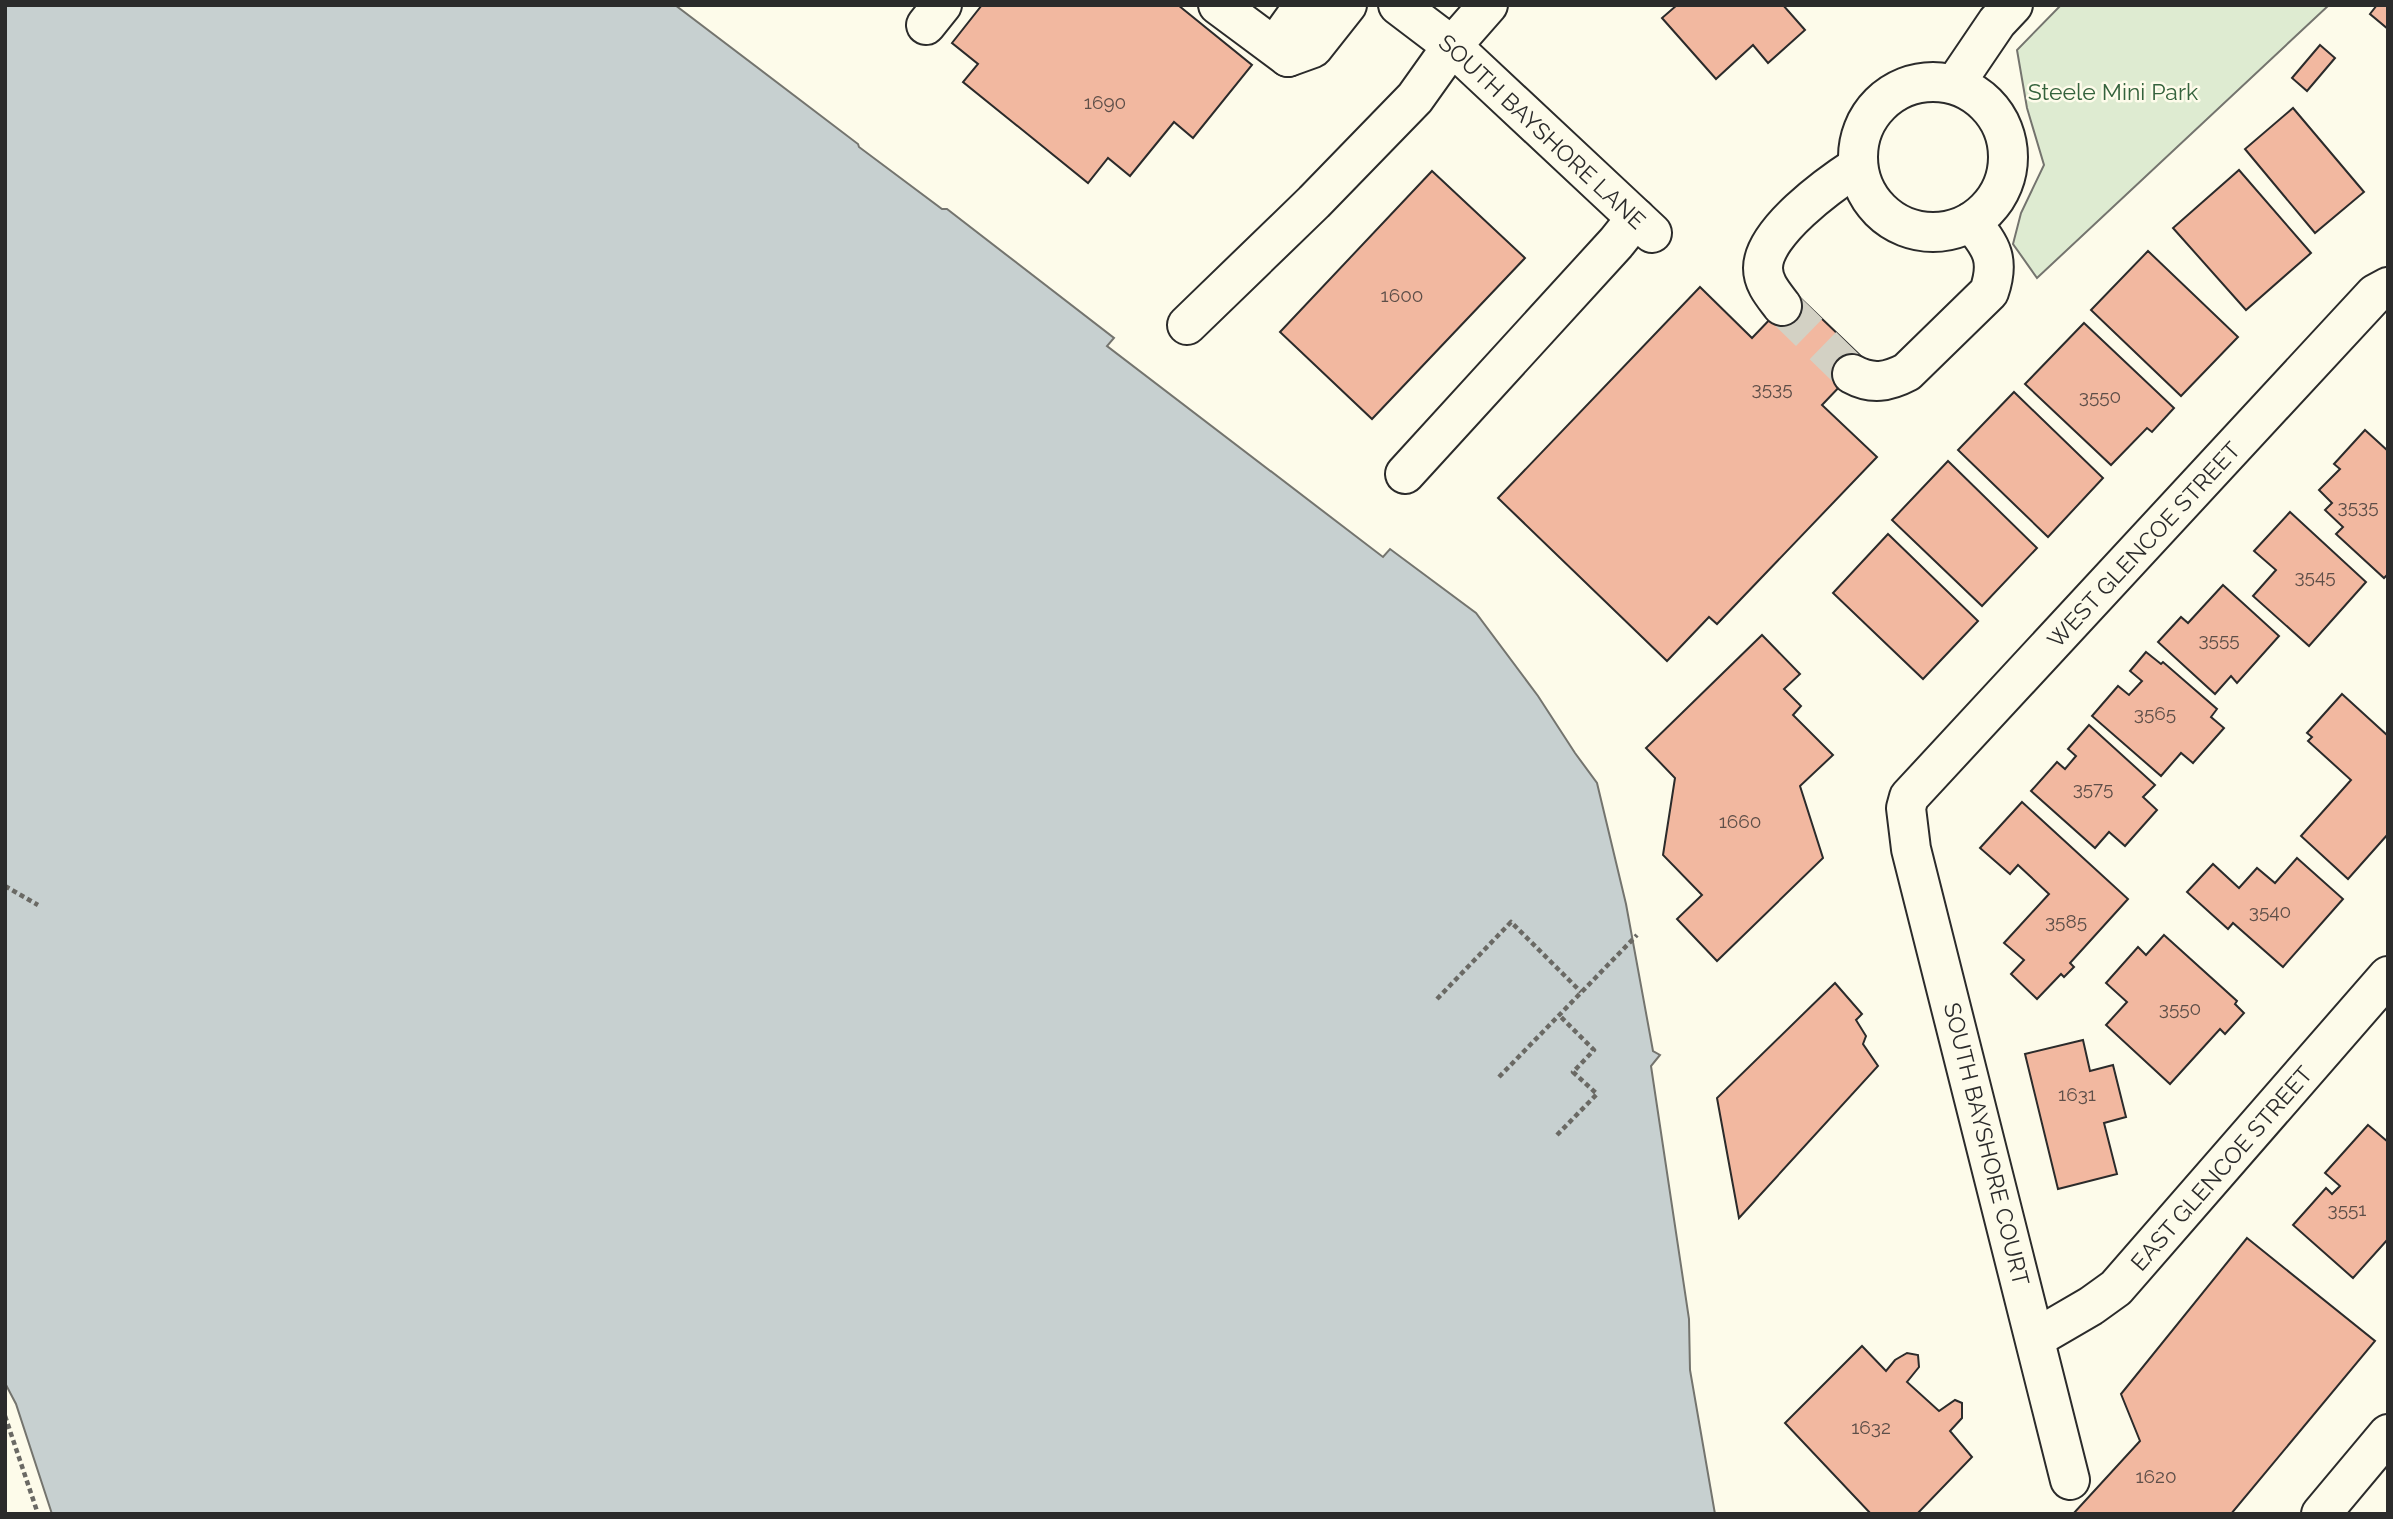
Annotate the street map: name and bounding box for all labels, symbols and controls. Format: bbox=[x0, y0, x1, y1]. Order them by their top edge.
street label: SOUTH BAYSHORE LANE bbox=[1434, 28, 1651, 234]
park label: Steele Mini Park bbox=[2028, 78, 2198, 105]
house number: 1690 bbox=[1084, 91, 1126, 113]
house number: 1600 bbox=[1381, 284, 1423, 306]
house number: 3535 bbox=[1751, 377, 1793, 399]
house number: 3550 bbox=[2079, 385, 2121, 407]
street label: WEST GLENCOE STREET bbox=[2041, 436, 2245, 653]
house number: 3535 bbox=[2337, 495, 2379, 517]
house number: 3545 bbox=[2294, 565, 2336, 587]
house number: 3555 bbox=[2198, 628, 2240, 650]
house number: 3565 bbox=[2134, 702, 2176, 724]
house number: 3575 bbox=[2073, 777, 2113, 799]
house number: 1660 bbox=[1719, 810, 1761, 832]
house number: 3540 bbox=[2249, 900, 2291, 922]
house number: 3585 bbox=[2045, 910, 2087, 932]
house number: 3550 bbox=[2159, 997, 2201, 1019]
street label: SOUTH BAYSHORE COURT bbox=[1939, 1000, 2035, 1288]
street label: EAST GLENCOE STREET bbox=[2125, 1060, 2317, 1275]
house number: 1631 bbox=[2058, 1083, 2096, 1105]
house number: 3551 bbox=[2328, 1198, 2367, 1220]
house number: 1632 bbox=[1851, 1416, 1891, 1438]
house number: 1620 bbox=[2135, 1465, 2177, 1487]

